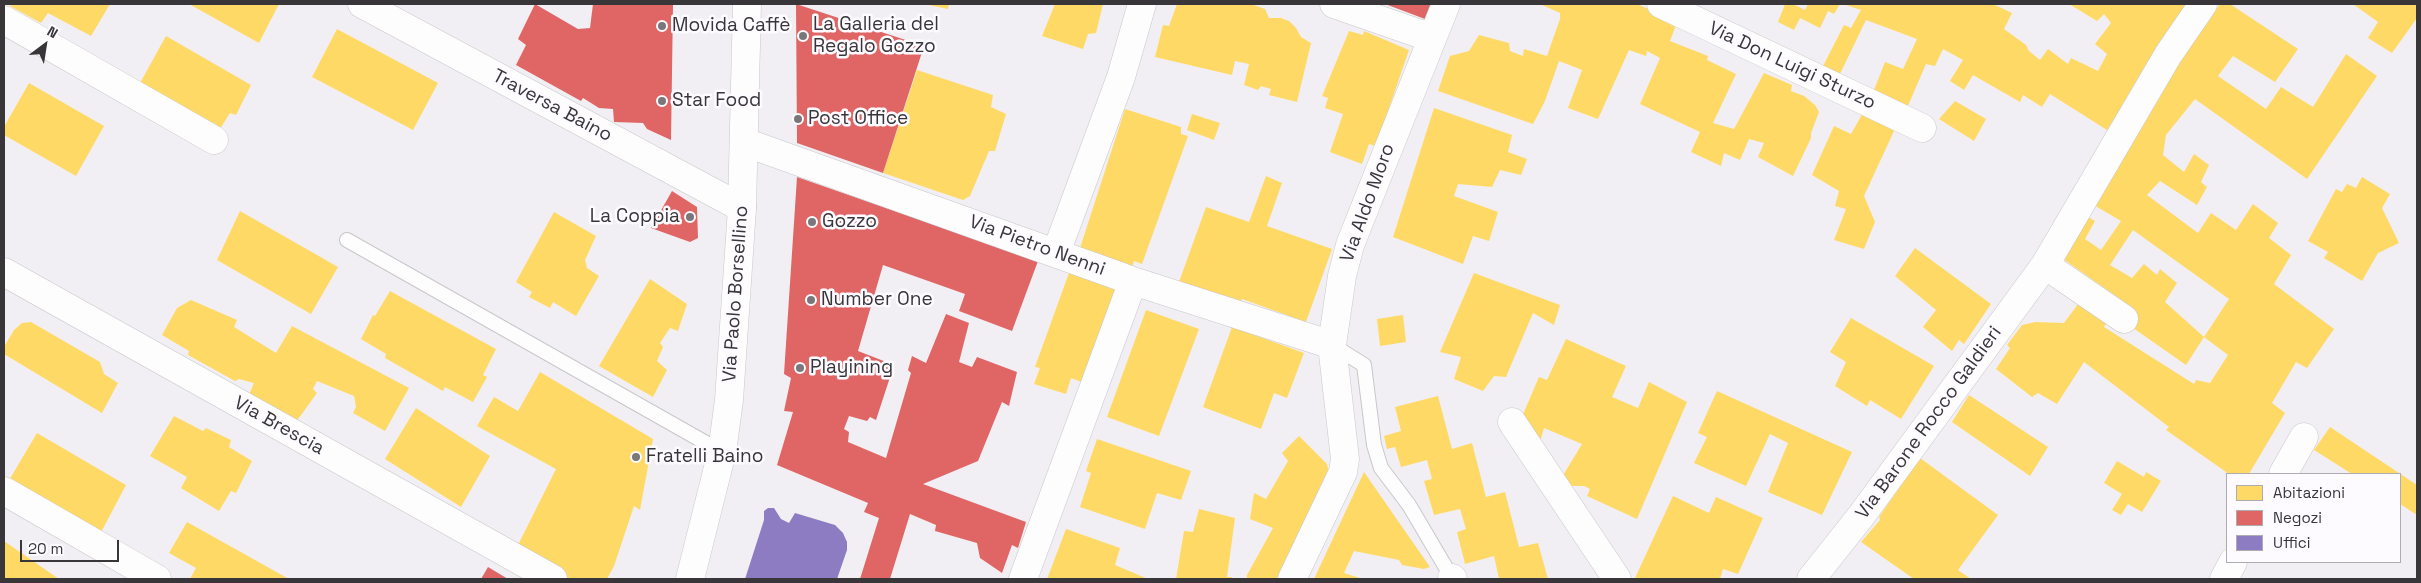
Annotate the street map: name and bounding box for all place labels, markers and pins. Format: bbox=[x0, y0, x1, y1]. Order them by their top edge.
place label: La Galleria del Regalo Gozzo bbox=[813, 14, 939, 58]
place label: Movida Caffè bbox=[672, 15, 791, 37]
marker: Movida Caffè bbox=[656, 20, 668, 32]
marker: La Galleria del Regalo Gozzo bbox=[797, 30, 809, 42]
place label: Star Food bbox=[672, 90, 761, 112]
marker: Star Food bbox=[656, 95, 668, 107]
place label: Post Office bbox=[808, 108, 908, 130]
marker: Post Office bbox=[792, 113, 804, 125]
place label: La Coppia bbox=[590, 206, 680, 228]
marker: La Coppia bbox=[684, 211, 696, 223]
place label: Gozzo bbox=[822, 211, 877, 233]
marker: Gozzo bbox=[806, 216, 818, 228]
place label: Number One bbox=[821, 289, 933, 311]
marker: Number One bbox=[805, 294, 817, 306]
place label: Playining bbox=[810, 357, 893, 379]
marker: Playining bbox=[794, 362, 806, 374]
place label: Fratelli Baino bbox=[646, 446, 763, 468]
marker: Fratelli Baino bbox=[630, 451, 642, 463]

